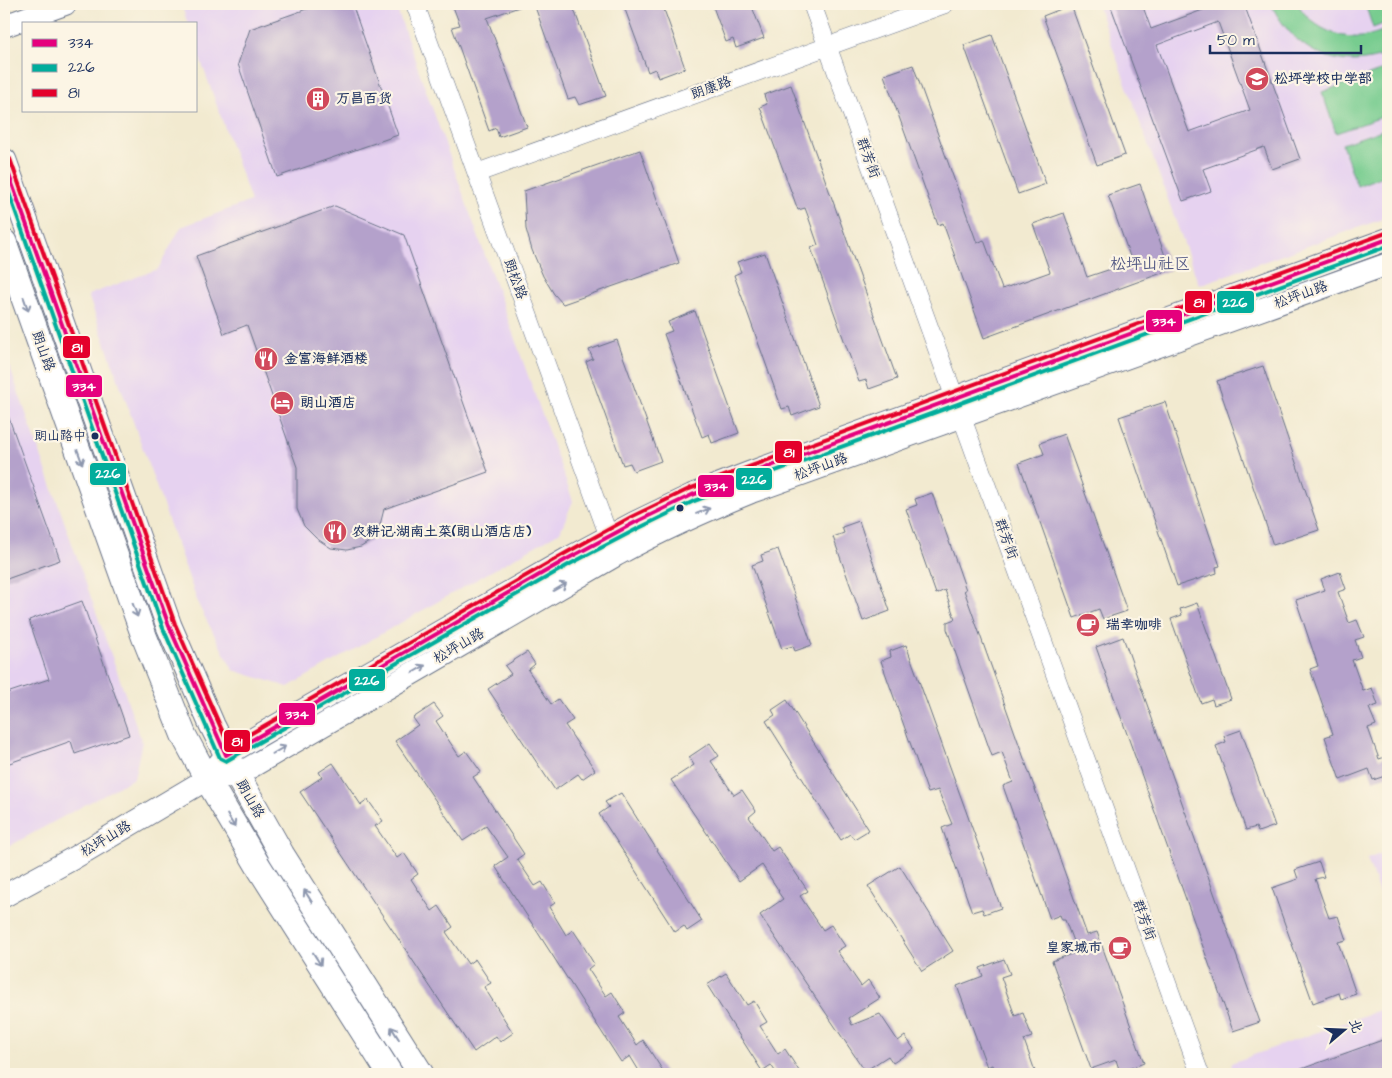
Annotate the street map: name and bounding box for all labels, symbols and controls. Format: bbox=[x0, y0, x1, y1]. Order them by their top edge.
legend bbox=[22, 22, 198, 112]
scale bar bbox=[1210, 22, 1361, 54]
text: 50 m bbox=[1217, 30, 1255, 51]
text: 334 bbox=[68, 33, 93, 54]
text: 226 bbox=[68, 57, 95, 78]
school or university icon: 松坪学校中学部 bbox=[1244, 66, 1270, 92]
place label: 松坪学校中学部 bbox=[1274, 69, 1372, 89]
street label: 朗康路 bbox=[688, 71, 734, 105]
text: 81 bbox=[68, 83, 80, 104]
building icon: 万昌百货 bbox=[305, 86, 331, 112]
place label: 万昌百货 bbox=[336, 89, 392, 109]
street label: 群芳街 bbox=[851, 135, 885, 181]
district label: 松坪山社区 bbox=[1110, 253, 1190, 275]
street label: 朗松路 bbox=[498, 256, 532, 302]
street label: 松坪山路 bbox=[1271, 276, 1331, 314]
line badge: 81 bbox=[1184, 290, 1213, 314]
line badge: 226 bbox=[1216, 290, 1255, 314]
text: 81 bbox=[1194, 293, 1205, 313]
text: 226 bbox=[1222, 293, 1248, 313]
one-way arrow bbox=[22, 296, 31, 311]
line badge: 334 bbox=[1145, 309, 1183, 333]
text: 334 bbox=[1151, 312, 1176, 332]
street label: 朗山路 bbox=[26, 328, 60, 374]
line badge: 81 bbox=[62, 335, 91, 359]
text: 81 bbox=[72, 338, 83, 358]
restaurant icon: 金富海鲜酒楼 bbox=[253, 346, 279, 372]
place label: 金富海鲜酒楼 bbox=[284, 349, 368, 369]
line badge: 334 bbox=[65, 374, 103, 398]
text: 334 bbox=[71, 377, 96, 397]
hotel icon: 朗山酒店 bbox=[269, 390, 295, 416]
place label: 朗山酒店 bbox=[300, 393, 356, 413]
place label: 朗山路中 bbox=[34, 427, 86, 445]
marker: 朗山路中 bbox=[90, 431, 100, 441]
line badge: 81 bbox=[774, 440, 803, 464]
text: 81 bbox=[784, 443, 795, 463]
street label: 松坪山路 bbox=[791, 448, 851, 486]
one-way arrow bbox=[76, 449, 86, 465]
line badge: 226 bbox=[89, 462, 127, 486]
text: 226 bbox=[95, 464, 121, 484]
line badge: 226 bbox=[735, 467, 773, 491]
text: 226 bbox=[741, 470, 767, 490]
line badge: 334 bbox=[697, 474, 735, 498]
text: 334 bbox=[703, 477, 728, 497]
unlabelled marker bbox=[675, 503, 685, 513]
one-way arrow bbox=[696, 506, 711, 515]
street label: 群芳街 bbox=[989, 516, 1023, 562]
restaurant icon: 农耕记·湖南土菜(朗山酒店店) bbox=[322, 519, 348, 545]
place label: 农耕记·湖南土菜(朗山酒店店) bbox=[352, 522, 531, 542]
one-way arrow bbox=[552, 582, 567, 592]
one-way arrow bbox=[131, 602, 140, 617]
cafe icon: 瑞幸咖啡 bbox=[1075, 612, 1101, 638]
place label: 瑞幸咖啡 bbox=[1106, 615, 1162, 635]
street label: 松坪山路 bbox=[430, 623, 488, 669]
one-way arrow bbox=[412, 663, 426, 673]
line badge: 226 bbox=[348, 668, 386, 692]
text: 226 bbox=[354, 671, 380, 691]
line badge: 334 bbox=[278, 702, 316, 726]
text: 334 bbox=[284, 705, 309, 725]
line badge: 81 bbox=[223, 729, 251, 753]
text: 81 bbox=[232, 732, 243, 752]
one-way arrow bbox=[271, 745, 286, 755]
street label: 朗山路 bbox=[231, 776, 269, 822]
one-way arrow bbox=[227, 814, 237, 828]
street label: 松坪山路 bbox=[77, 816, 135, 862]
one-way arrow bbox=[303, 889, 313, 903]
street label: 群芳街 bbox=[1127, 897, 1161, 943]
cafe icon: 皇家城市 bbox=[1107, 935, 1133, 961]
place label: 皇家城市 bbox=[1046, 938, 1102, 958]
one-way arrow bbox=[312, 952, 322, 966]
north arrow bbox=[1320, 1006, 1370, 1056]
text: 北 bbox=[1344, 1016, 1367, 1036]
one-way arrow bbox=[390, 1026, 400, 1040]

